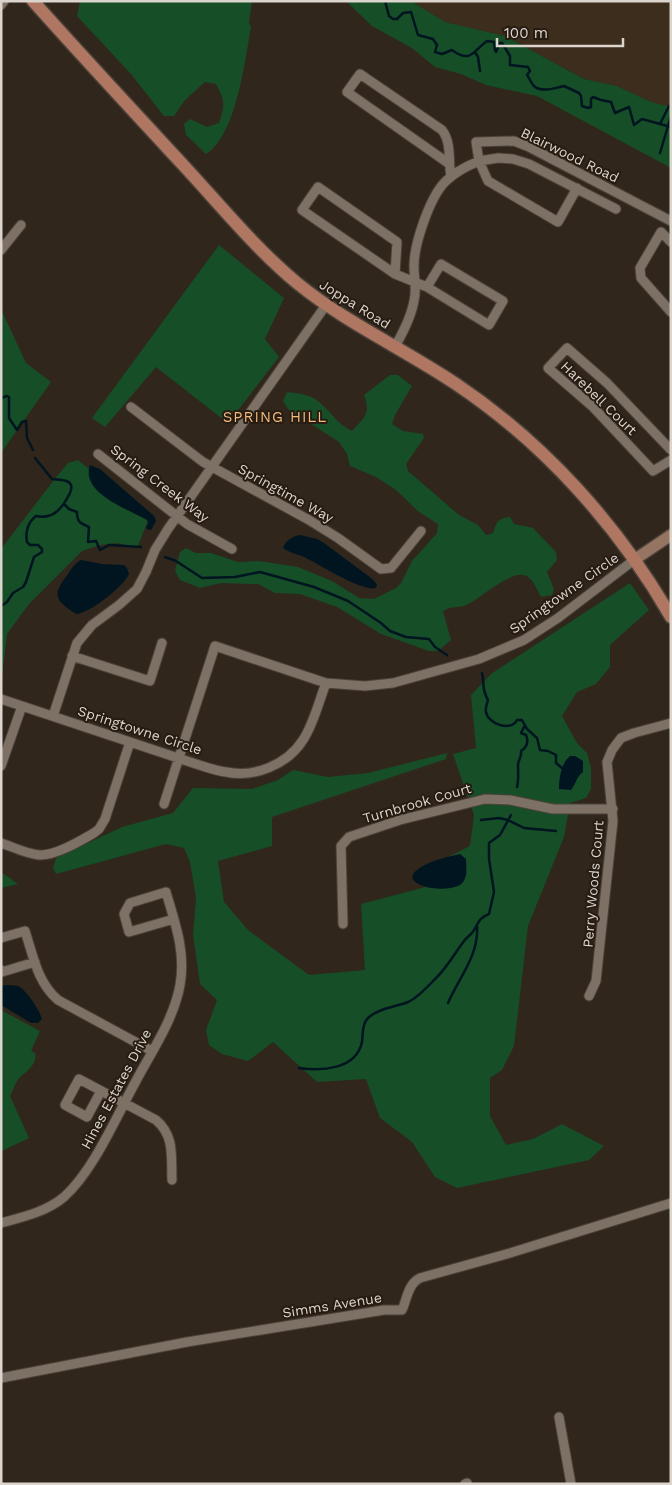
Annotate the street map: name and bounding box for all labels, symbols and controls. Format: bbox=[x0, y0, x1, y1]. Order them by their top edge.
scale bar bbox=[497, 15, 623, 47]
text: 100 m bbox=[504, 24, 548, 42]
street label: Blairwood Road bbox=[518, 124, 622, 186]
street label: Joppa Road bbox=[317, 276, 393, 332]
street label: Harebell Court bbox=[558, 358, 640, 438]
district label: SPRING HILL bbox=[223, 408, 327, 426]
street label: Spring Creek Way bbox=[108, 441, 213, 526]
street label: Springtime Way bbox=[236, 460, 337, 526]
street label: Springtowne Circle bbox=[506, 549, 622, 637]
street label: Springtowne Circle bbox=[76, 702, 204, 758]
street label: Turnbrook Court bbox=[361, 780, 473, 826]
street label: Perry Woods Court bbox=[579, 820, 607, 948]
street label: Hines Estates Drive bbox=[78, 1026, 154, 1152]
street label: Simms Avenue bbox=[281, 1289, 383, 1321]

